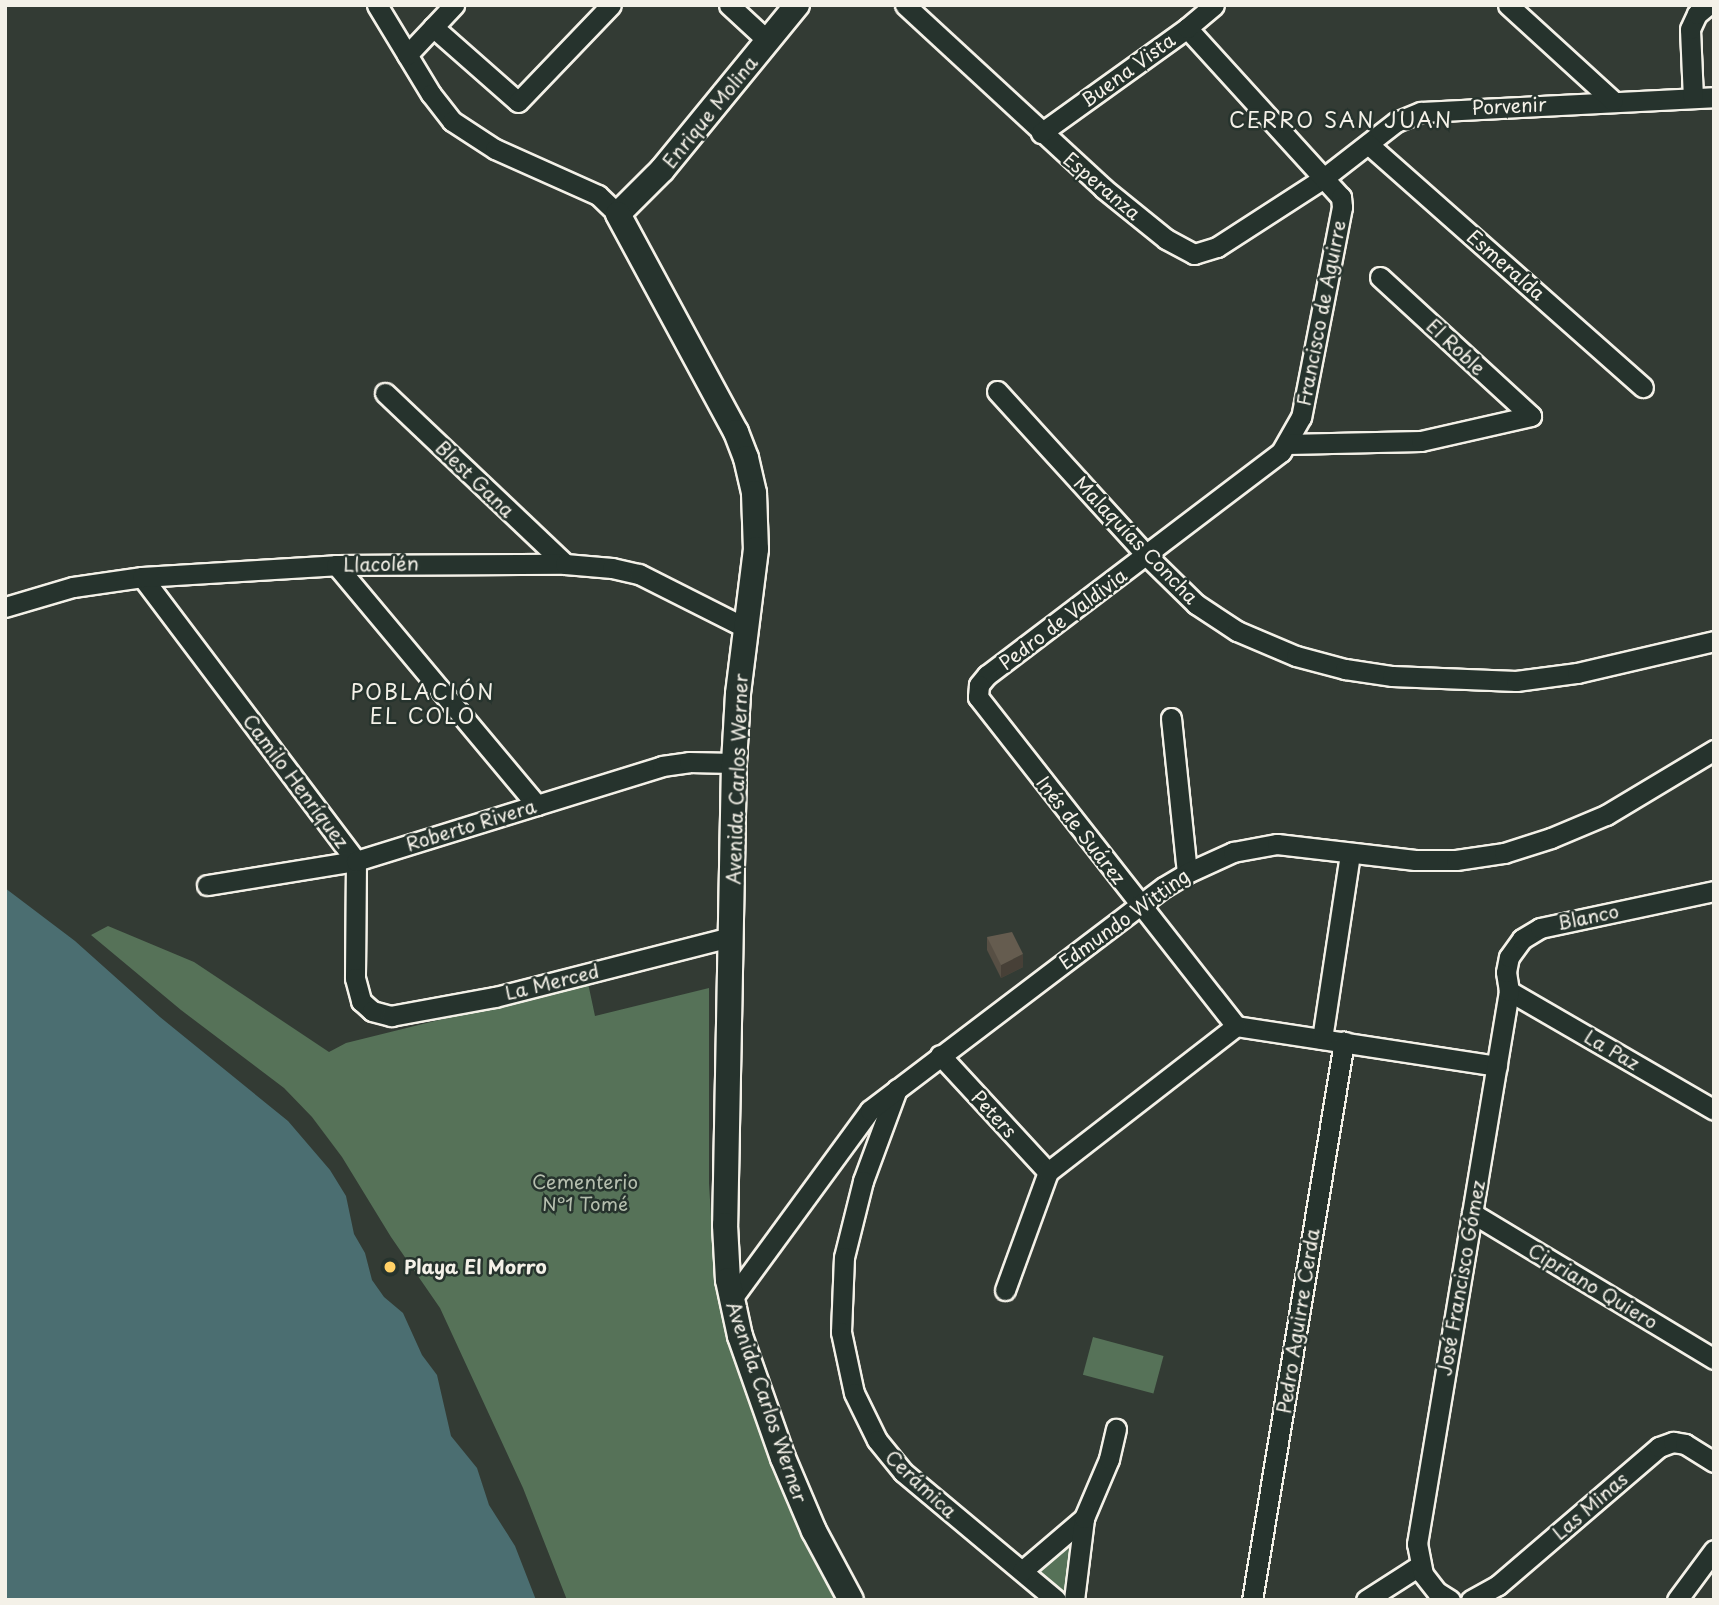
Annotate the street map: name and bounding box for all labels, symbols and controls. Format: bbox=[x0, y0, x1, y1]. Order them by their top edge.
street label: Buena Vista bbox=[1077, 28, 1179, 112]
street label: Enrique Molina bbox=[658, 51, 762, 173]
street label: Porvenir bbox=[1471, 93, 1547, 119]
district label: CERRO SAN JUAN bbox=[1232, 106, 1450, 132]
street label: Esperanza bbox=[1059, 147, 1145, 225]
street label: Francisco de Aguirre bbox=[1292, 218, 1350, 408]
street label: Esmeralda bbox=[1462, 225, 1550, 305]
street label: El Roble bbox=[1422, 314, 1490, 380]
street label: Blest Gana bbox=[431, 436, 519, 522]
street label: Malaquías Concha bbox=[1069, 471, 1203, 609]
street label: Llacolén bbox=[343, 552, 419, 576]
street label: Pedro de Valdivia bbox=[994, 563, 1132, 675]
street label: Avenida Carlos Werner bbox=[722, 673, 752, 885]
district label: POBLACIÓN EL COLO bbox=[352, 678, 494, 728]
street label: Camilo Henríquez bbox=[238, 709, 354, 853]
street label: Inés de Suárez bbox=[1031, 771, 1131, 889]
street label: Roberto Rivera bbox=[403, 794, 539, 856]
street label: Edmundo Witting bbox=[1054, 864, 1194, 974]
street label: Blanco bbox=[1555, 899, 1621, 935]
street label: La Merced bbox=[502, 959, 602, 1005]
street label: La Paz bbox=[1580, 1025, 1644, 1075]
street label: Peters bbox=[967, 1086, 1021, 1142]
park label: Cementerio N°1 Tomé bbox=[532, 1171, 638, 1215]
street label: José Francisco Gómez bbox=[1432, 1177, 1490, 1379]
street label: Pedro Aguirre Cerda bbox=[1272, 1227, 1324, 1415]
street label: Cipriano Quiero bbox=[1525, 1239, 1661, 1333]
place label: Playa El Morro bbox=[404, 1256, 547, 1278]
marker: Playa El Morro bbox=[382, 1259, 398, 1275]
street label: Avenida Carlos Werner bbox=[722, 1299, 812, 1505]
street label: Cerámica bbox=[881, 1445, 961, 1523]
street label: Las Minas bbox=[1548, 1467, 1632, 1545]

